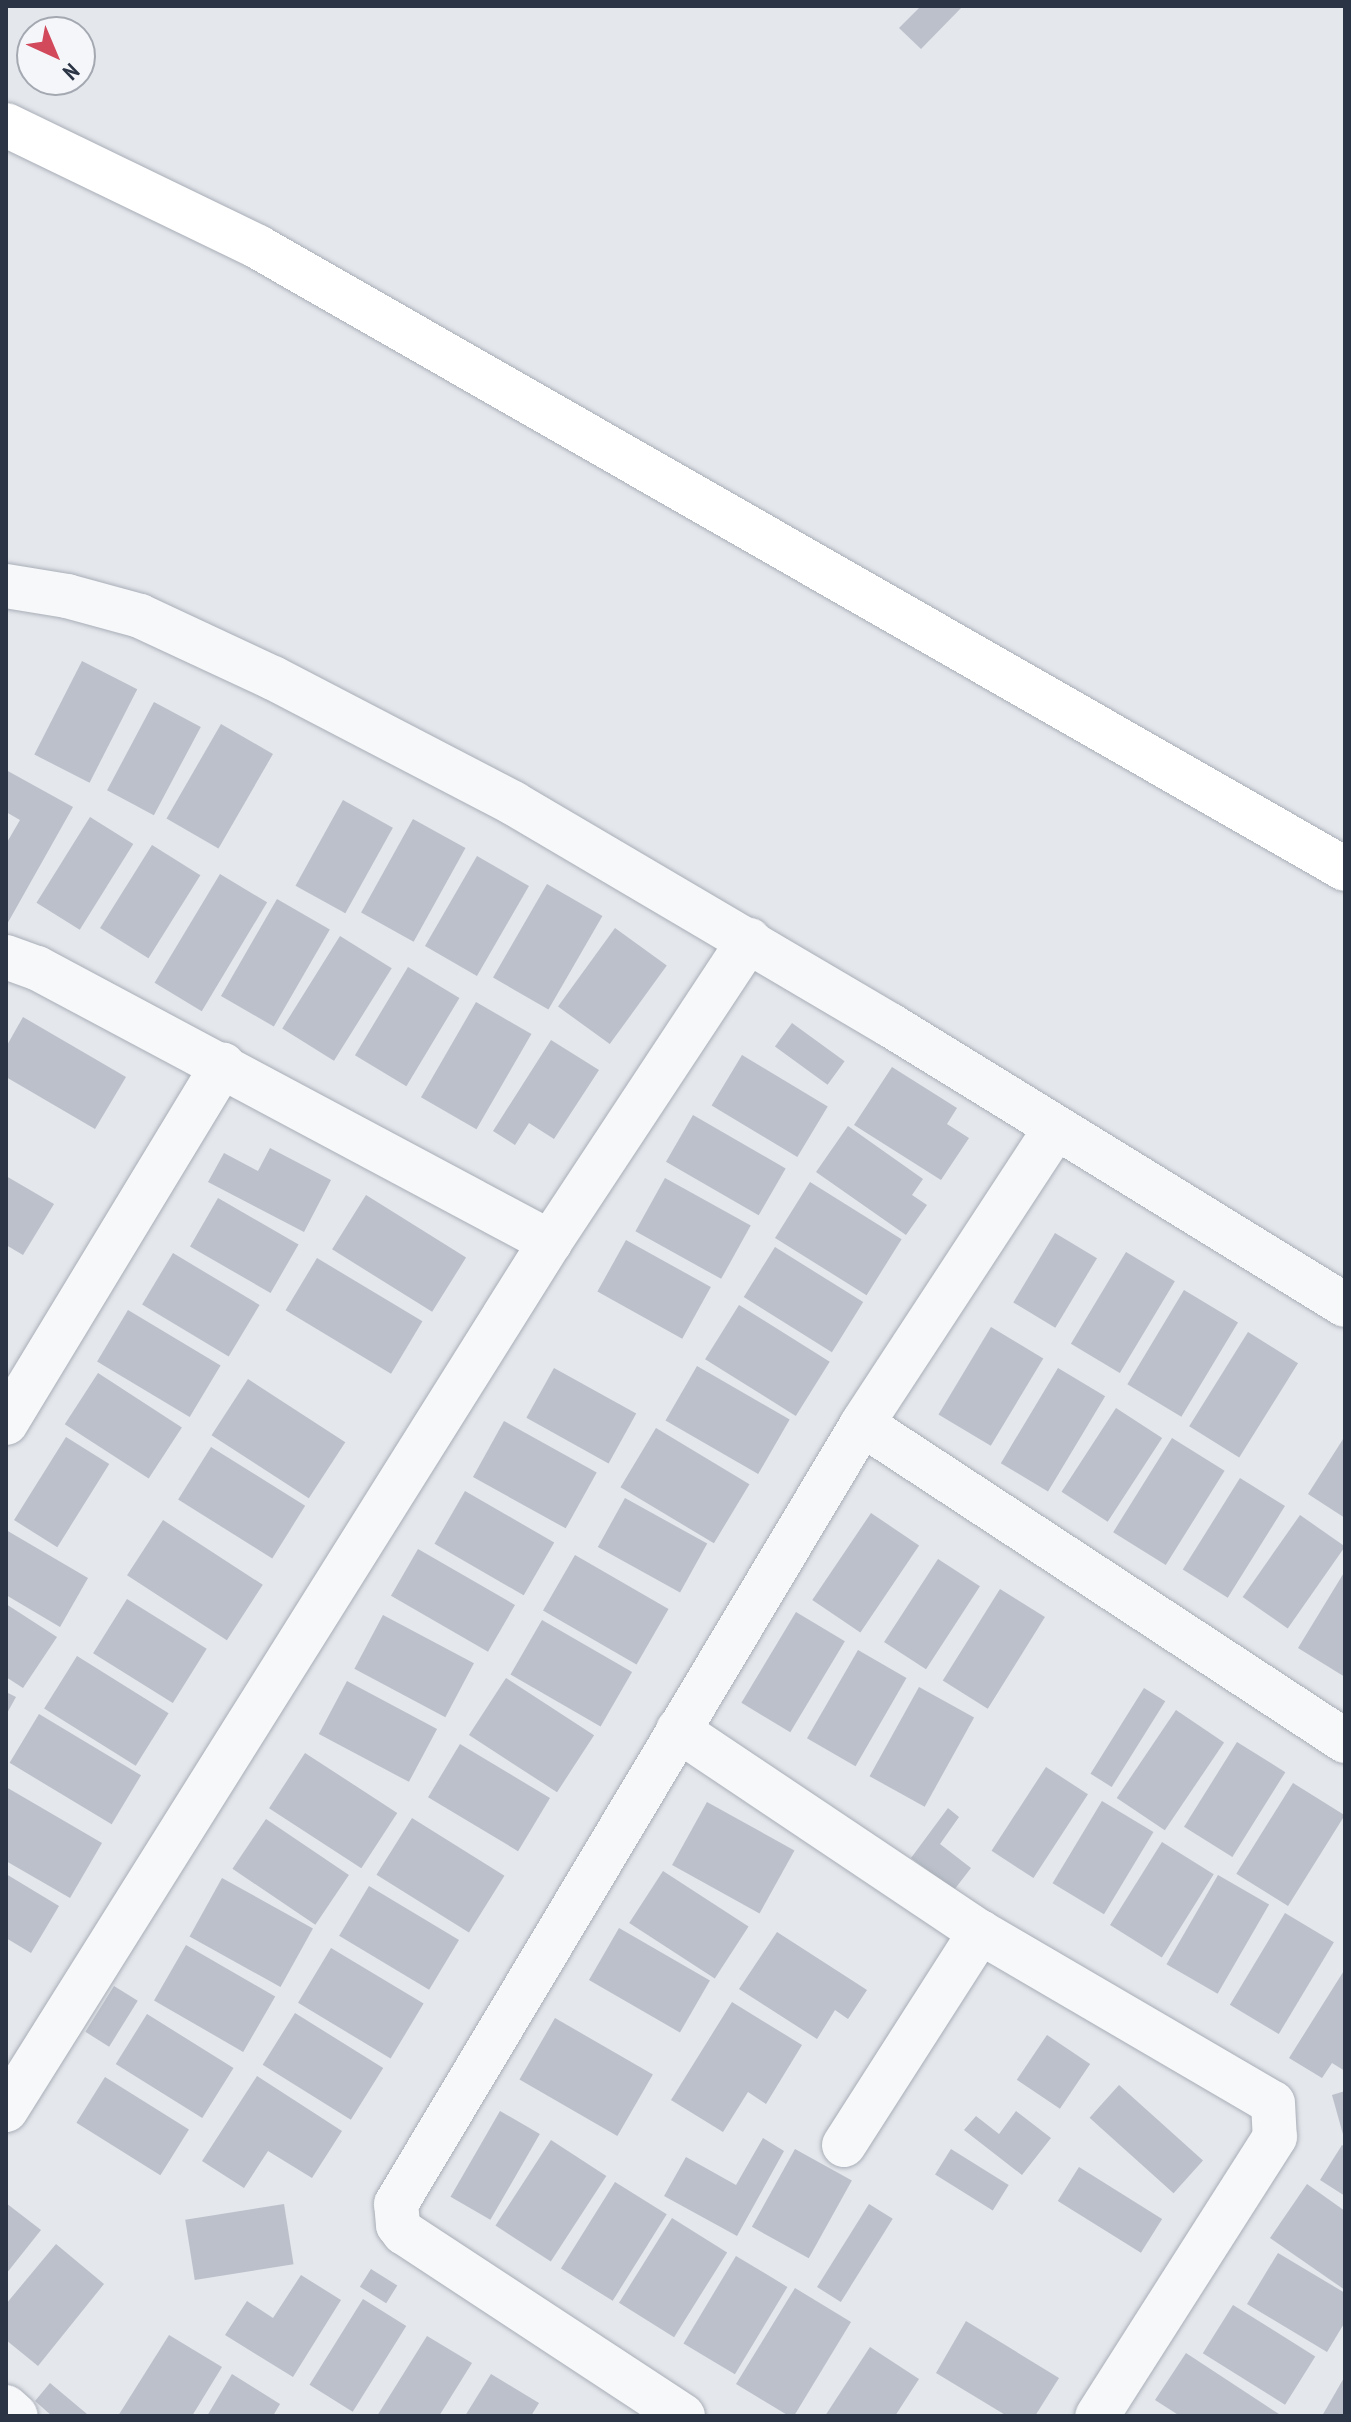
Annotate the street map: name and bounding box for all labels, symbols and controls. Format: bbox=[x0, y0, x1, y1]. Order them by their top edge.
north arrow bbox=[16, 16, 96, 96]
text: N bbox=[57, 58, 85, 86]

